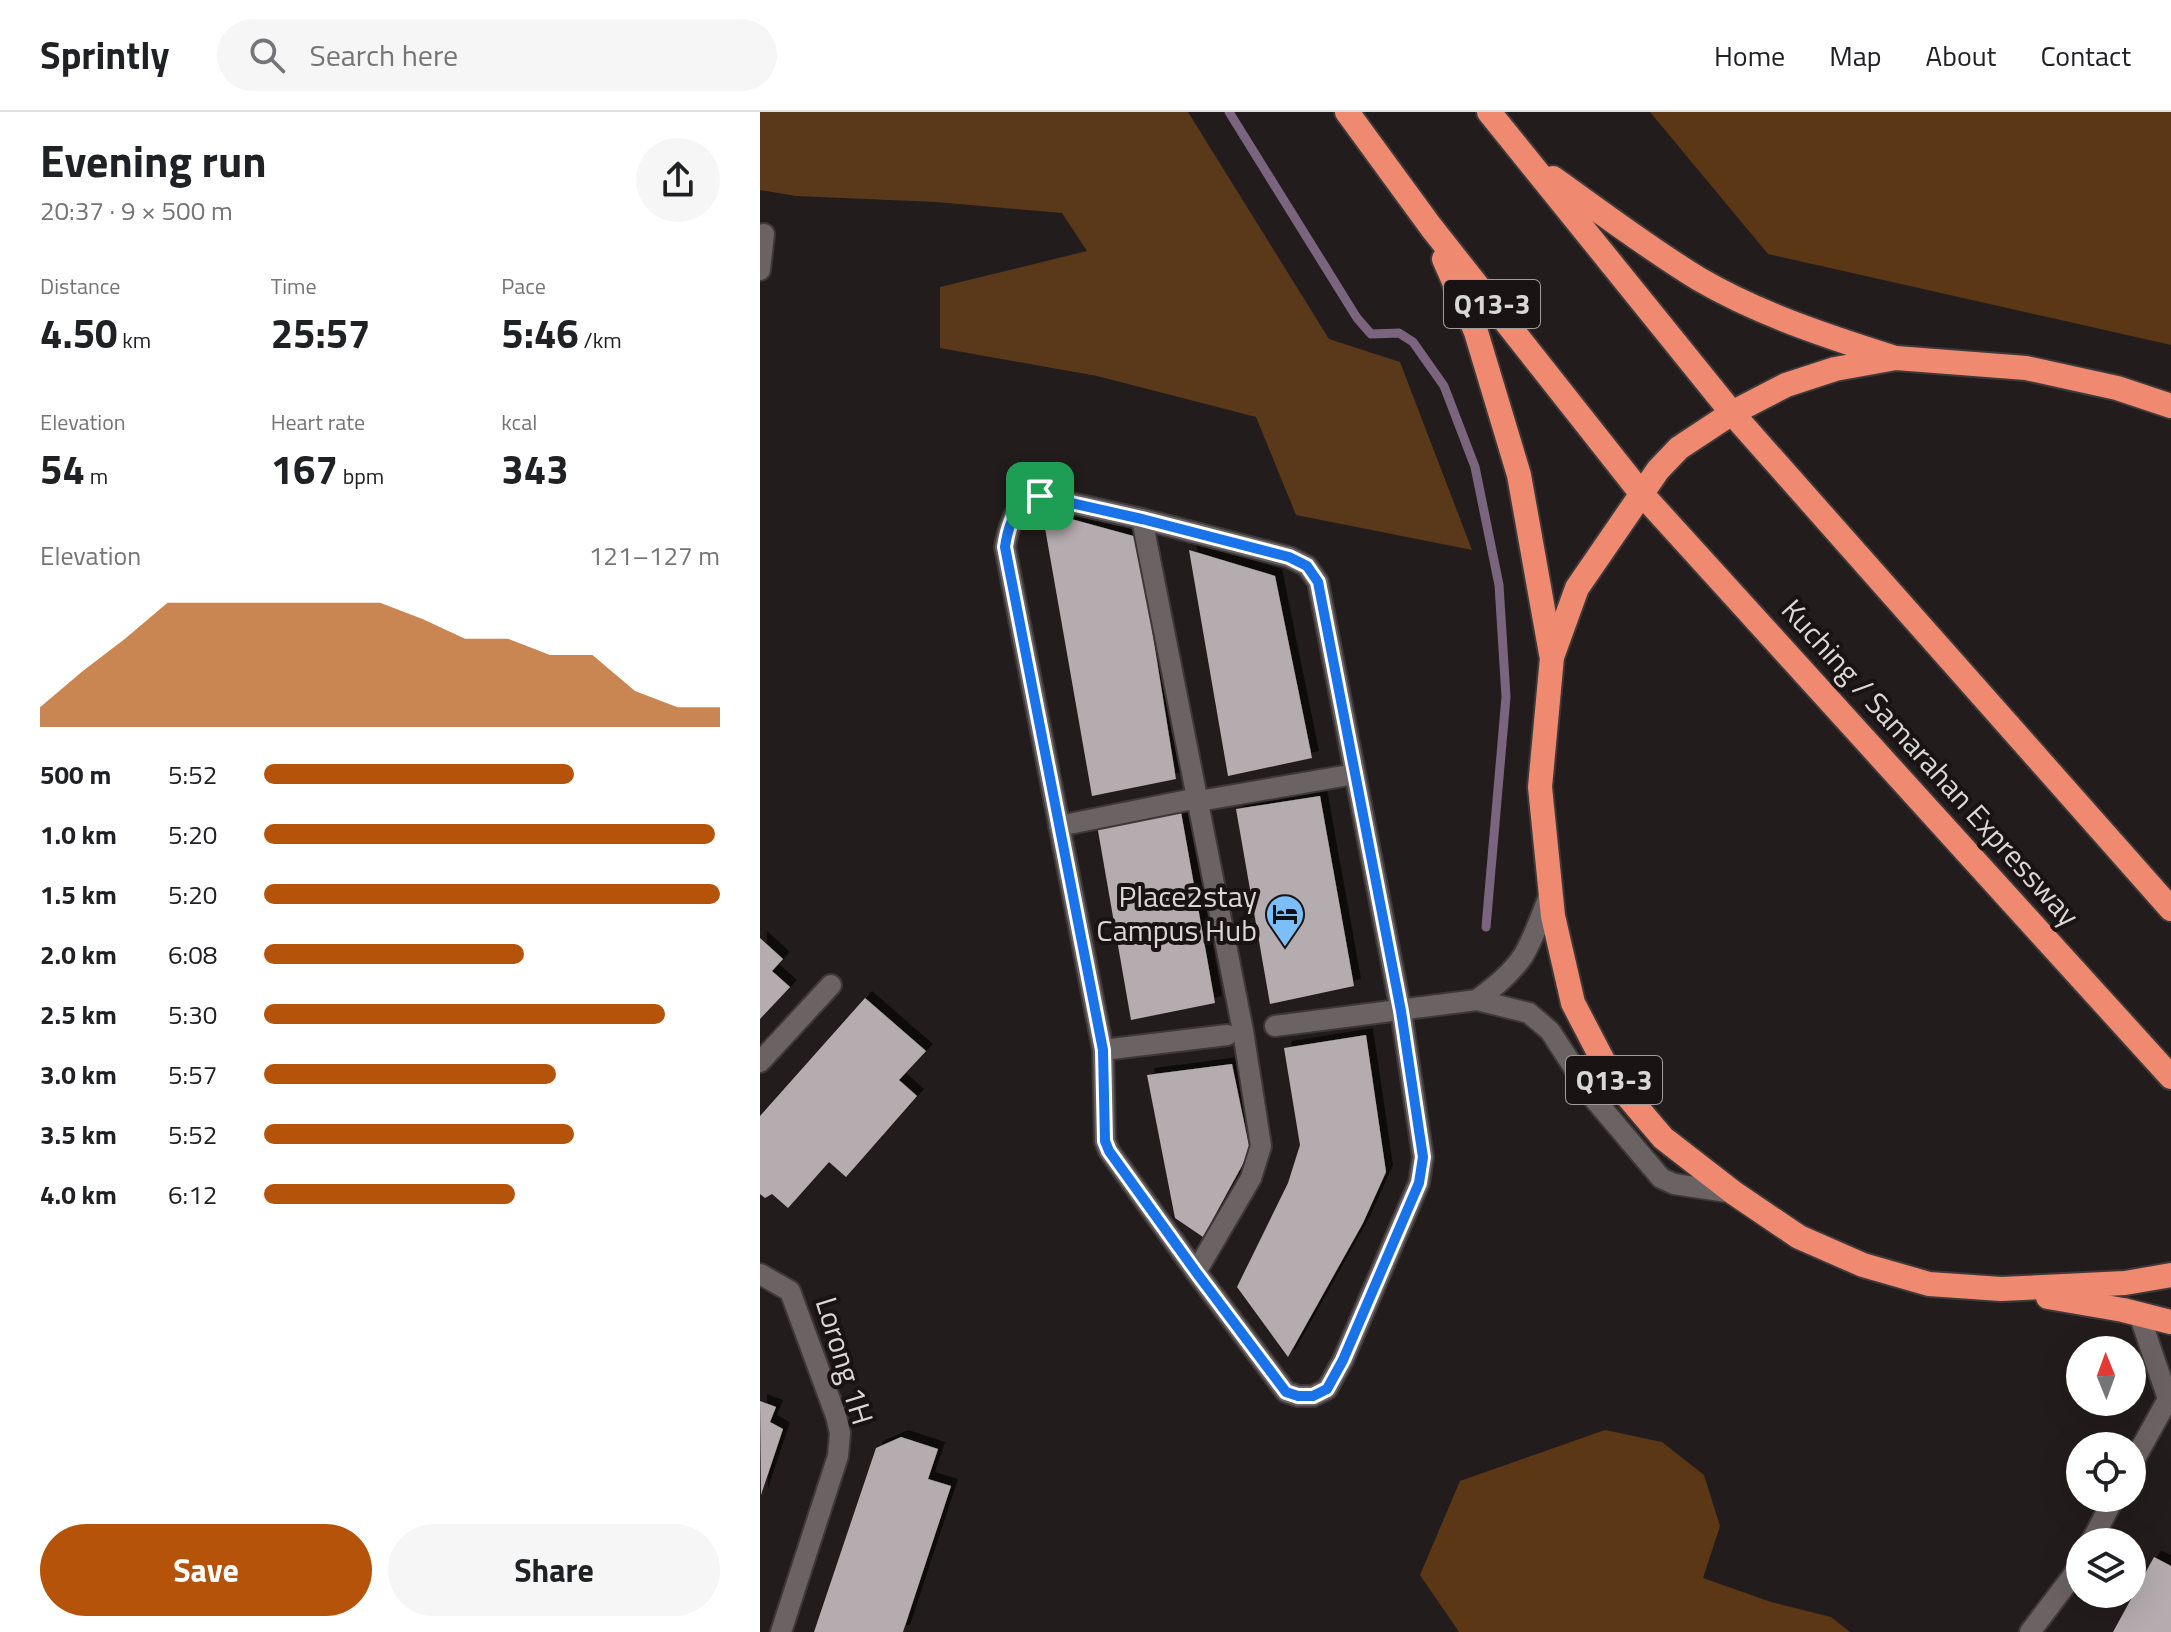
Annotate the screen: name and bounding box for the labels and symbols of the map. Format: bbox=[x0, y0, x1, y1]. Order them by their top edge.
road number: Q13-3 bbox=[1444, 280, 1540, 328]
pin bbox=[1006, 462, 1074, 530]
street label: Kuching / Samarahan Expressway bbox=[1771, 588, 2091, 936]
place label: Place2stay Campus Hub bbox=[1096, 873, 1257, 953]
hotel icon: Place2stay Campus Hub bbox=[1264, 893, 1306, 948]
road number: Q13-3 bbox=[1566, 1056, 1662, 1104]
street label: Lorong 1H bbox=[804, 1291, 886, 1430]
north arrow bbox=[2066, 1336, 2146, 1416]

